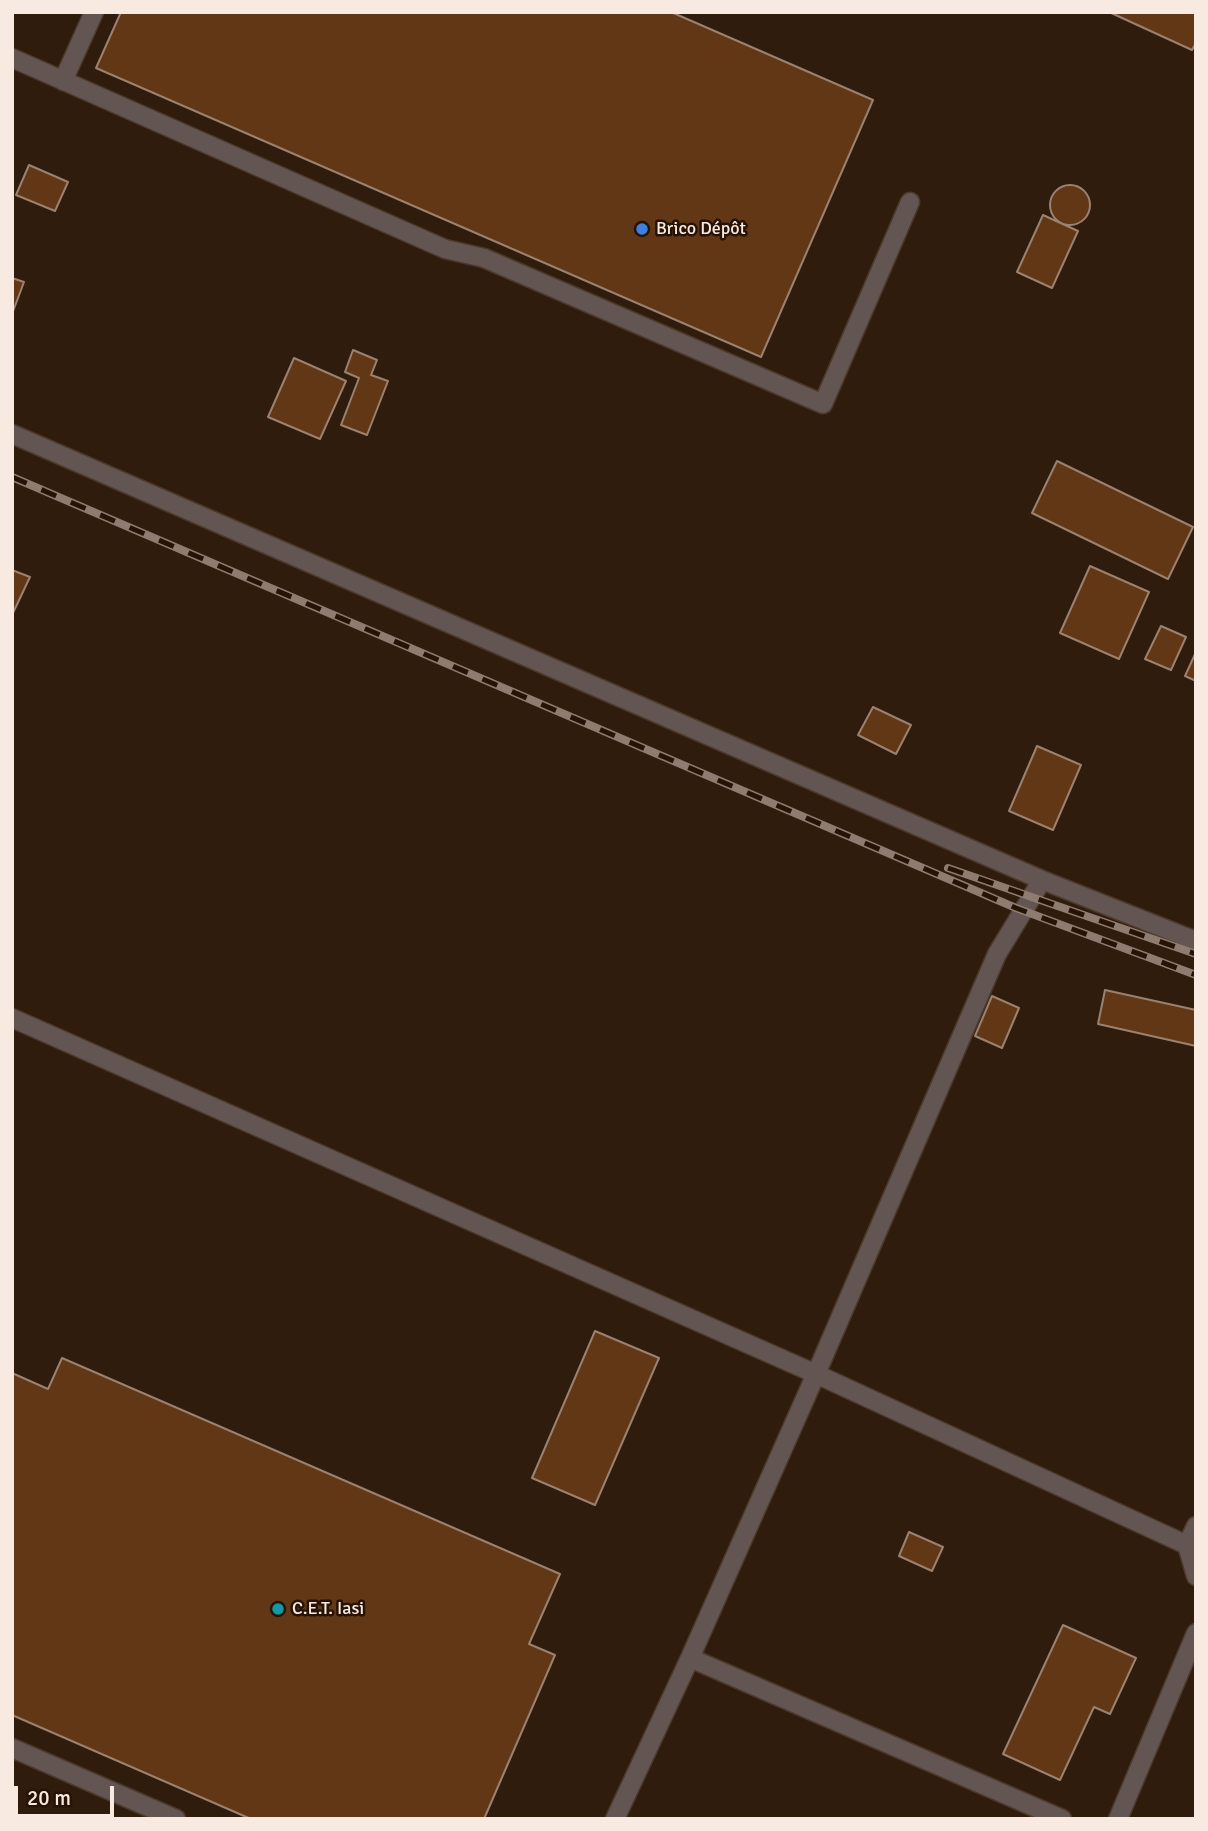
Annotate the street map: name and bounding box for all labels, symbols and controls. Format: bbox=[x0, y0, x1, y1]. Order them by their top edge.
place label: Brico Dépôt bbox=[656, 218, 746, 240]
marker: Brico Dépôt bbox=[634, 221, 650, 237]
place label: C.E.T. Iasi bbox=[292, 1598, 364, 1620]
marker: C.E.T. Iasi bbox=[270, 1601, 286, 1617]
scale bar bbox=[18, 1772, 117, 1816]
text: 20 m bbox=[27, 1785, 71, 1811]

